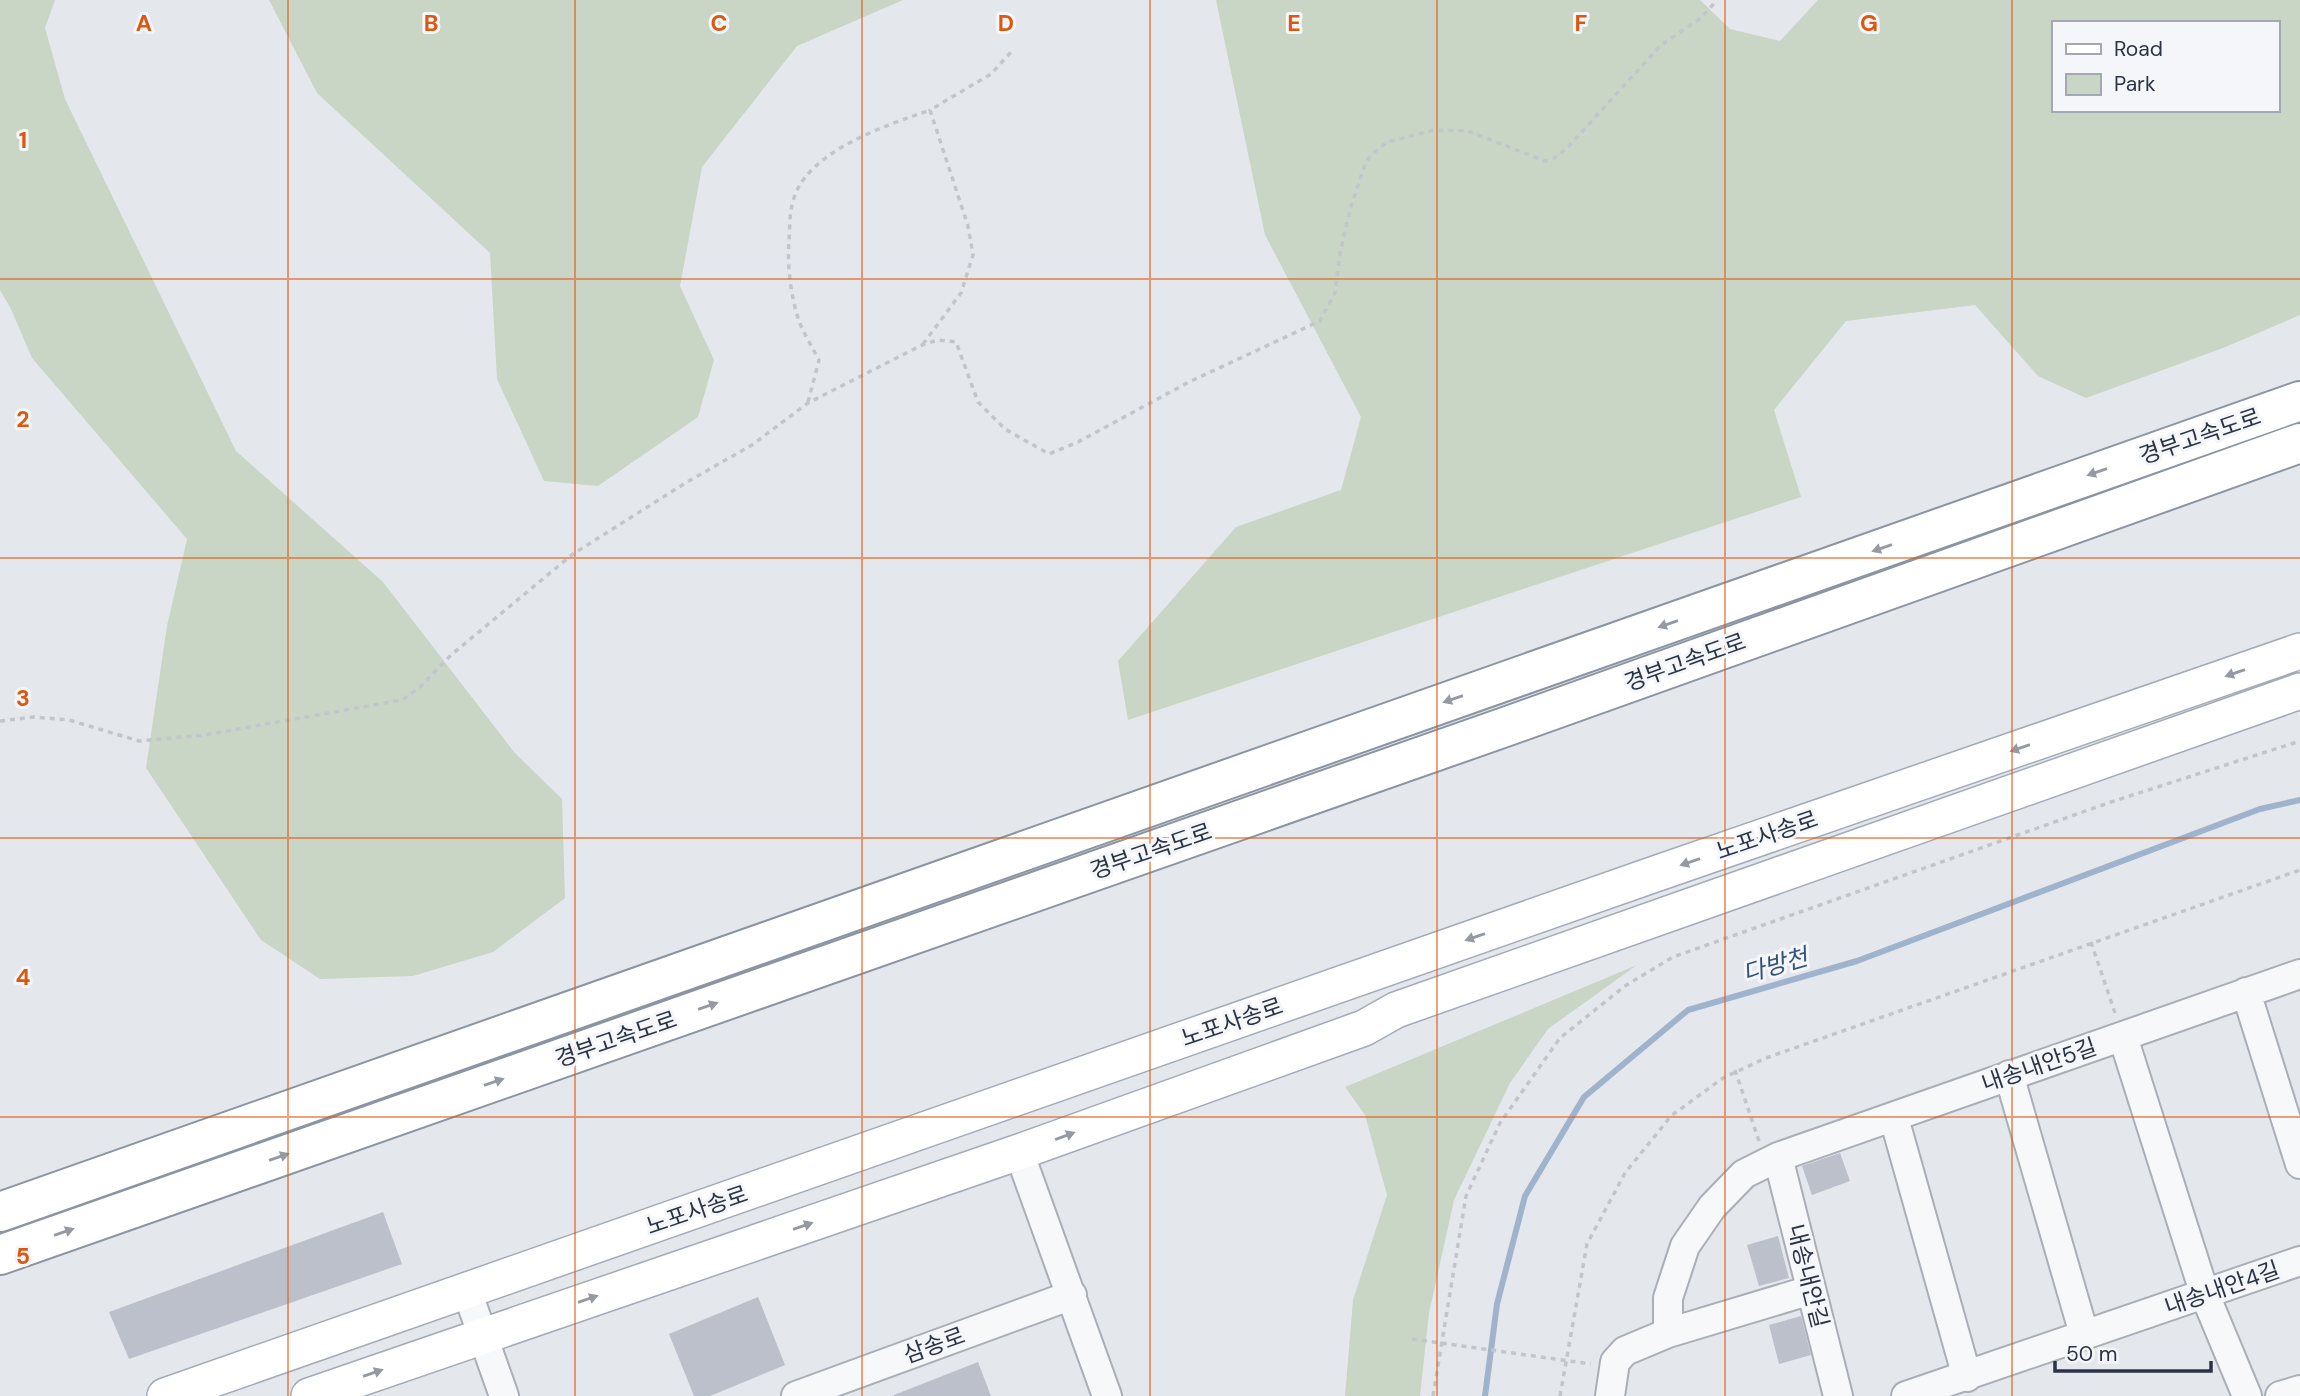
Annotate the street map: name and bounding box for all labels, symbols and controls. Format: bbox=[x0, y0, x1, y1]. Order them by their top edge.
text: A bbox=[136, 8, 152, 38]
text: B bbox=[424, 8, 438, 38]
text: C bbox=[711, 8, 727, 38]
text: D bbox=[998, 8, 1014, 38]
text: E bbox=[1287, 8, 1301, 38]
text: F bbox=[1575, 8, 1588, 38]
text: G bbox=[1860, 8, 1878, 38]
legend bbox=[2052, 21, 2279, 112]
text: Road bbox=[2114, 35, 2163, 63]
text: Park bbox=[2114, 70, 2156, 98]
text: 1 bbox=[19, 125, 27, 155]
street label: 경부고속도로 bbox=[2135, 401, 2265, 471]
text: 2 bbox=[16, 404, 30, 434]
one-way arrow bbox=[2086, 467, 2107, 478]
one-way arrow bbox=[1872, 543, 1893, 554]
one-way arrow bbox=[1657, 618, 1678, 629]
street label: 경부고속도로 bbox=[1620, 626, 1750, 698]
one-way arrow bbox=[2225, 668, 2246, 679]
text: 3 bbox=[16, 683, 30, 713]
one-way arrow bbox=[1443, 694, 1464, 705]
one-way arrow bbox=[2010, 743, 2031, 754]
street label: 노포사송로 bbox=[1712, 804, 1822, 866]
street label: 경부고속도로 bbox=[1086, 816, 1216, 886]
one-way arrow bbox=[1679, 857, 1700, 868]
one-way arrow bbox=[1464, 932, 1485, 943]
water label: 다방천 bbox=[1739, 940, 1814, 989]
text: 4 bbox=[16, 962, 31, 992]
street label: 노포사송로 bbox=[1177, 991, 1287, 1053]
one-way arrow bbox=[698, 1001, 719, 1012]
street label: 경부고속도로 bbox=[551, 1004, 681, 1074]
street label: 내송내안5길 bbox=[1977, 1031, 2101, 1099]
one-way arrow bbox=[483, 1076, 504, 1087]
one-way arrow bbox=[1054, 1130, 1075, 1141]
one-way arrow bbox=[269, 1151, 290, 1162]
street label: 노포사송로 bbox=[642, 1179, 752, 1241]
one-way arrow bbox=[793, 1220, 814, 1231]
street label: 내송내안길 bbox=[1781, 1221, 1835, 1331]
one-way arrow bbox=[54, 1226, 75, 1237]
text: 5 bbox=[16, 1241, 30, 1271]
street label: 내송내안4길 bbox=[2160, 1254, 2284, 1322]
one-way arrow bbox=[578, 1293, 599, 1304]
street label: 삼송로 bbox=[899, 1320, 969, 1370]
scale bar bbox=[2055, 1330, 2211, 1374]
text: 50 m bbox=[2066, 1340, 2117, 1368]
one-way arrow bbox=[363, 1367, 384, 1378]

